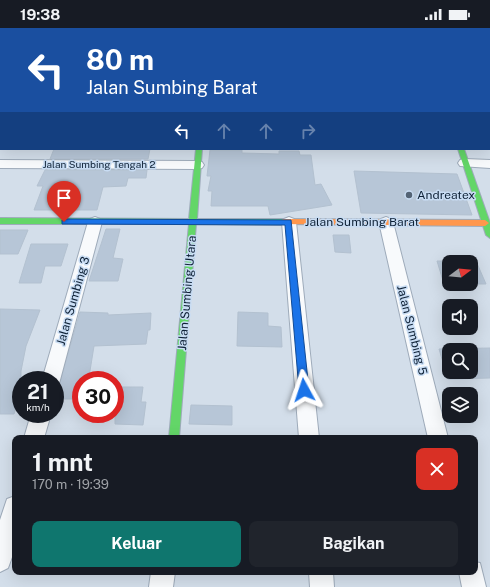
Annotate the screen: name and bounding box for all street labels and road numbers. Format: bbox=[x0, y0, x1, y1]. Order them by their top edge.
street label: Jalan Sumbing Tengah 2 bbox=[43, 158, 155, 170]
street label: Jalan Sumbing Barat bbox=[305, 215, 420, 229]
street label: Jalan Sumbing Utara bbox=[175, 235, 199, 351]
street label: Jalan Sumbing 3 bbox=[54, 255, 92, 347]
street label: Jalan Sumbing 5 bbox=[394, 284, 430, 377]

